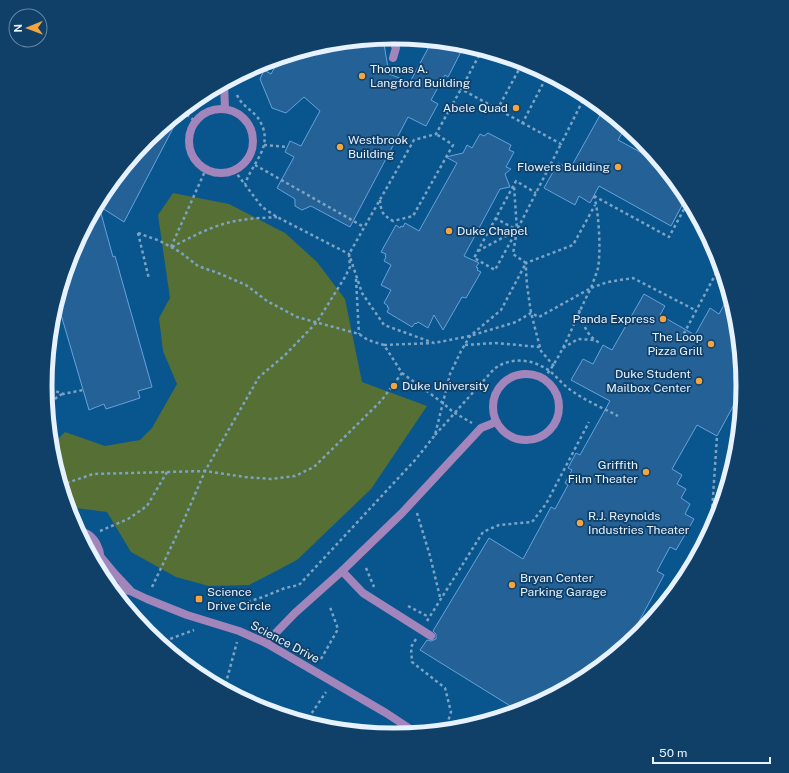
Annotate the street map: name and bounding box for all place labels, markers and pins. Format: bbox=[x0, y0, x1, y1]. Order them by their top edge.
place label: Thomas A. Langford Building bbox=[370, 62, 470, 90]
marker: Thomas A. Langford Building bbox=[357, 71, 367, 81]
place label: Abele Quad bbox=[443, 101, 508, 115]
marker: Abele Quad bbox=[511, 103, 521, 113]
place label: Westbrook Building bbox=[348, 133, 409, 161]
marker: Westbrook Building bbox=[335, 142, 345, 152]
place label: Flowers Building bbox=[517, 160, 610, 174]
marker: Flowers Building bbox=[613, 162, 623, 172]
place label: Duke Chapel bbox=[457, 224, 528, 238]
marker: Duke Chapel bbox=[444, 226, 454, 236]
place label: Panda Express bbox=[572, 312, 655, 326]
marker: Panda Express bbox=[658, 314, 668, 324]
place label: The Loop Pizza Grill bbox=[647, 330, 703, 358]
marker: The Loop Pizza Grill bbox=[706, 339, 716, 349]
place label: Duke Student Mailbox Center bbox=[606, 367, 691, 395]
marker: Duke Student Mailbox Center bbox=[694, 376, 704, 386]
place label: Duke University bbox=[402, 379, 490, 393]
marker: Duke University bbox=[389, 381, 399, 391]
place label: Griffith Film Theater bbox=[568, 458, 638, 486]
marker: Griffith Film Theater bbox=[641, 467, 651, 477]
place label: R.J. Reynolds Industries Theater bbox=[588, 509, 690, 537]
marker: R.J. Reynolds Industries Theater bbox=[575, 518, 585, 528]
place label: Bryan Center Parking Garage bbox=[520, 571, 607, 599]
marker: Bryan Center Parking Garage bbox=[507, 580, 517, 590]
place label: Science Drive Circle bbox=[207, 585, 271, 613]
marker: Science Drive Circle bbox=[194, 594, 204, 604]

